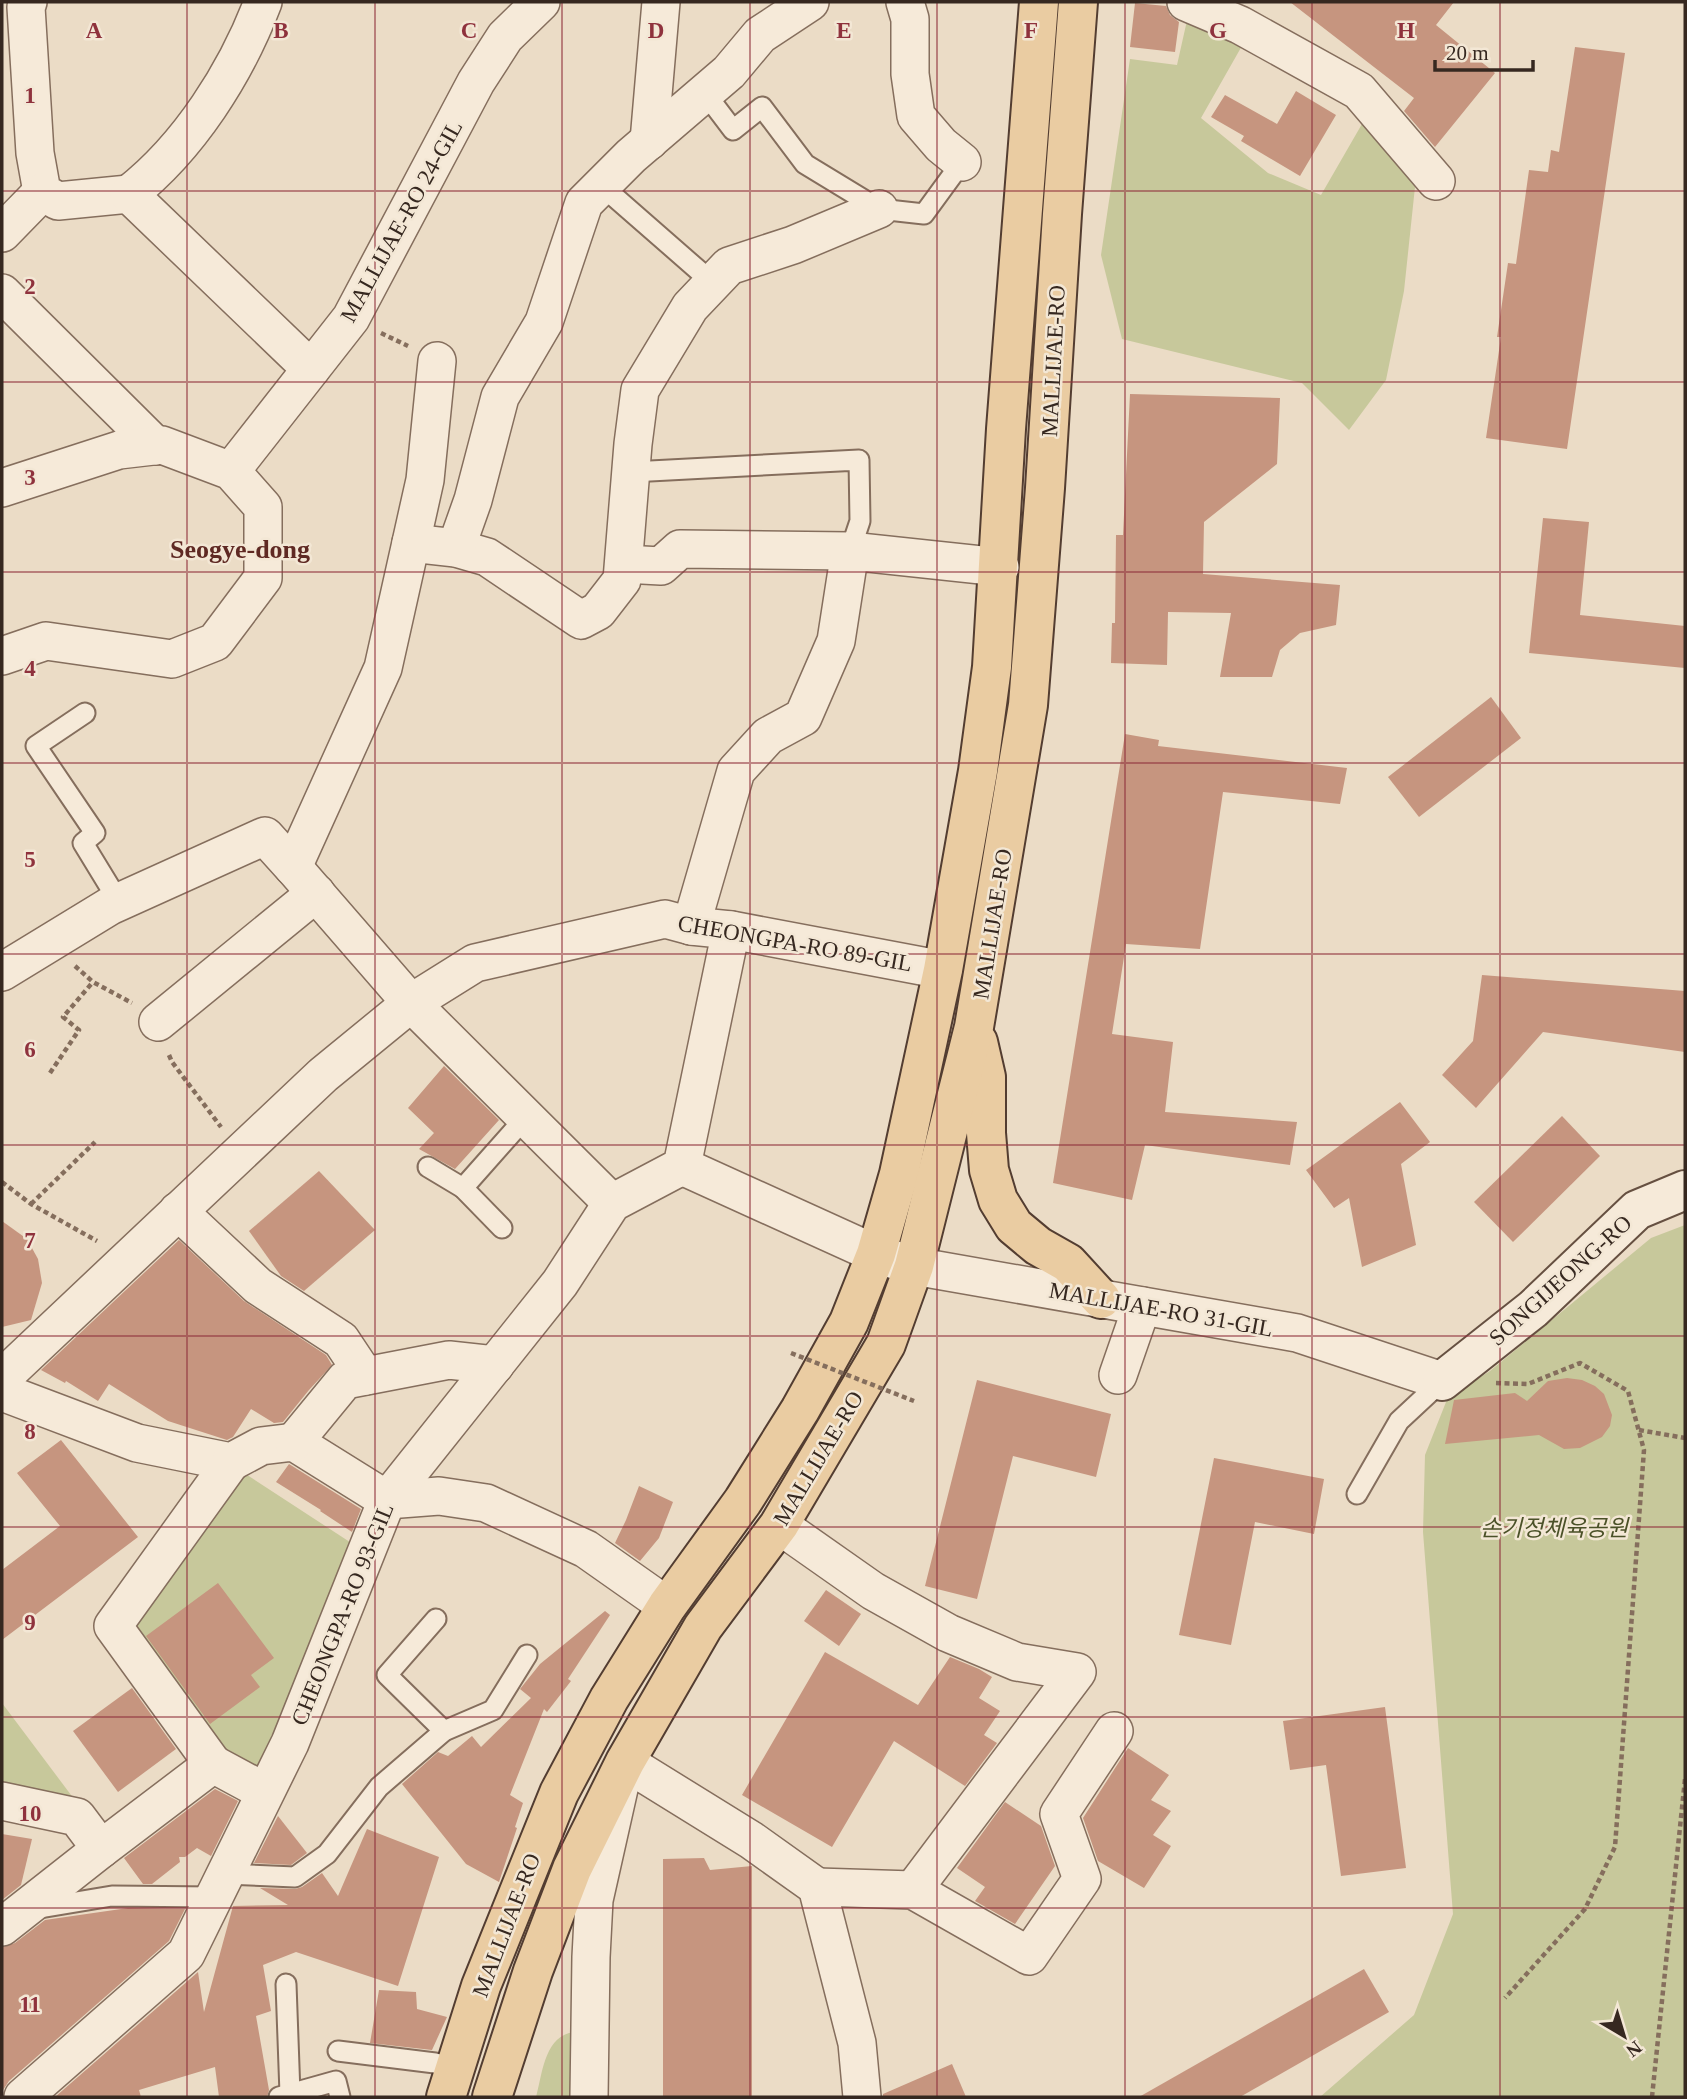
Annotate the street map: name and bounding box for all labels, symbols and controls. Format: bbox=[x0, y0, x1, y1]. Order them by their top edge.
text: A bbox=[86, 18, 103, 43]
text: B bbox=[273, 18, 289, 43]
text: C bbox=[461, 18, 477, 43]
text: D bbox=[648, 18, 664, 43]
text: E bbox=[836, 18, 852, 43]
text: F bbox=[1024, 18, 1038, 43]
text: G bbox=[1209, 18, 1227, 43]
text: H bbox=[1397, 18, 1415, 43]
scale bar bbox=[1435, 28, 1533, 72]
text: 20 m bbox=[1446, 41, 1489, 65]
text: 1 bbox=[24, 83, 36, 108]
street label: MALLIJAE-RO 24-GIL bbox=[336, 116, 467, 326]
text: 2 bbox=[24, 274, 36, 299]
street label: MALLIJAE-RO bbox=[1037, 284, 1070, 438]
text: 3 bbox=[24, 465, 36, 490]
district label: Seogye-dong bbox=[170, 535, 310, 564]
text: 4 bbox=[24, 656, 36, 681]
text: 5 bbox=[24, 847, 36, 872]
street label: MALLIJAE-RO bbox=[968, 847, 1017, 1001]
street label: CHEONGPA-RO 89-GIL bbox=[676, 911, 914, 976]
text: 6 bbox=[24, 1037, 36, 1062]
street label: SONGIJEONG-RO bbox=[1484, 1210, 1637, 1351]
text: 7 bbox=[24, 1228, 36, 1253]
street label: MALLIJAE-RO 31-GIL bbox=[1047, 1277, 1275, 1341]
street label: MALLIJAE-RO bbox=[769, 1387, 868, 1530]
text: 8 bbox=[24, 1419, 36, 1444]
street label: CHEONGPA-RO 93-GIL bbox=[286, 1499, 399, 1729]
park label: 손기정체육공원 bbox=[1480, 1516, 1630, 1541]
text: 9 bbox=[24, 1610, 36, 1635]
text: 10 bbox=[19, 1801, 42, 1826]
street label: MALLIJAE-RO bbox=[468, 1850, 545, 2001]
text: 11 bbox=[19, 1992, 41, 2017]
north arrow bbox=[1589, 2001, 1659, 2071]
text: N bbox=[1622, 2037, 1646, 2062]

